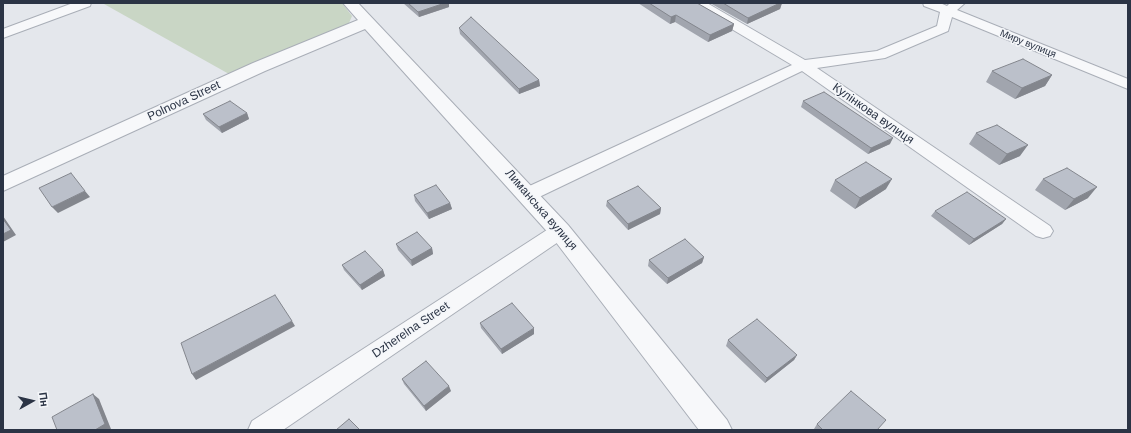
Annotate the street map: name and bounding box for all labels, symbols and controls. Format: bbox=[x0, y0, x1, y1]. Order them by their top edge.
street label: Миру вулиця bbox=[998, 27, 1058, 61]
street label: Polnova Street bbox=[145, 78, 223, 124]
street label: Кулінкова вулиця bbox=[829, 80, 917, 148]
street label: Лиманська вулиця bbox=[502, 166, 580, 254]
street label: Dzherelna Street bbox=[370, 299, 452, 361]
north arrow bbox=[12, 381, 52, 421]
text: Пн bbox=[37, 391, 51, 407]

